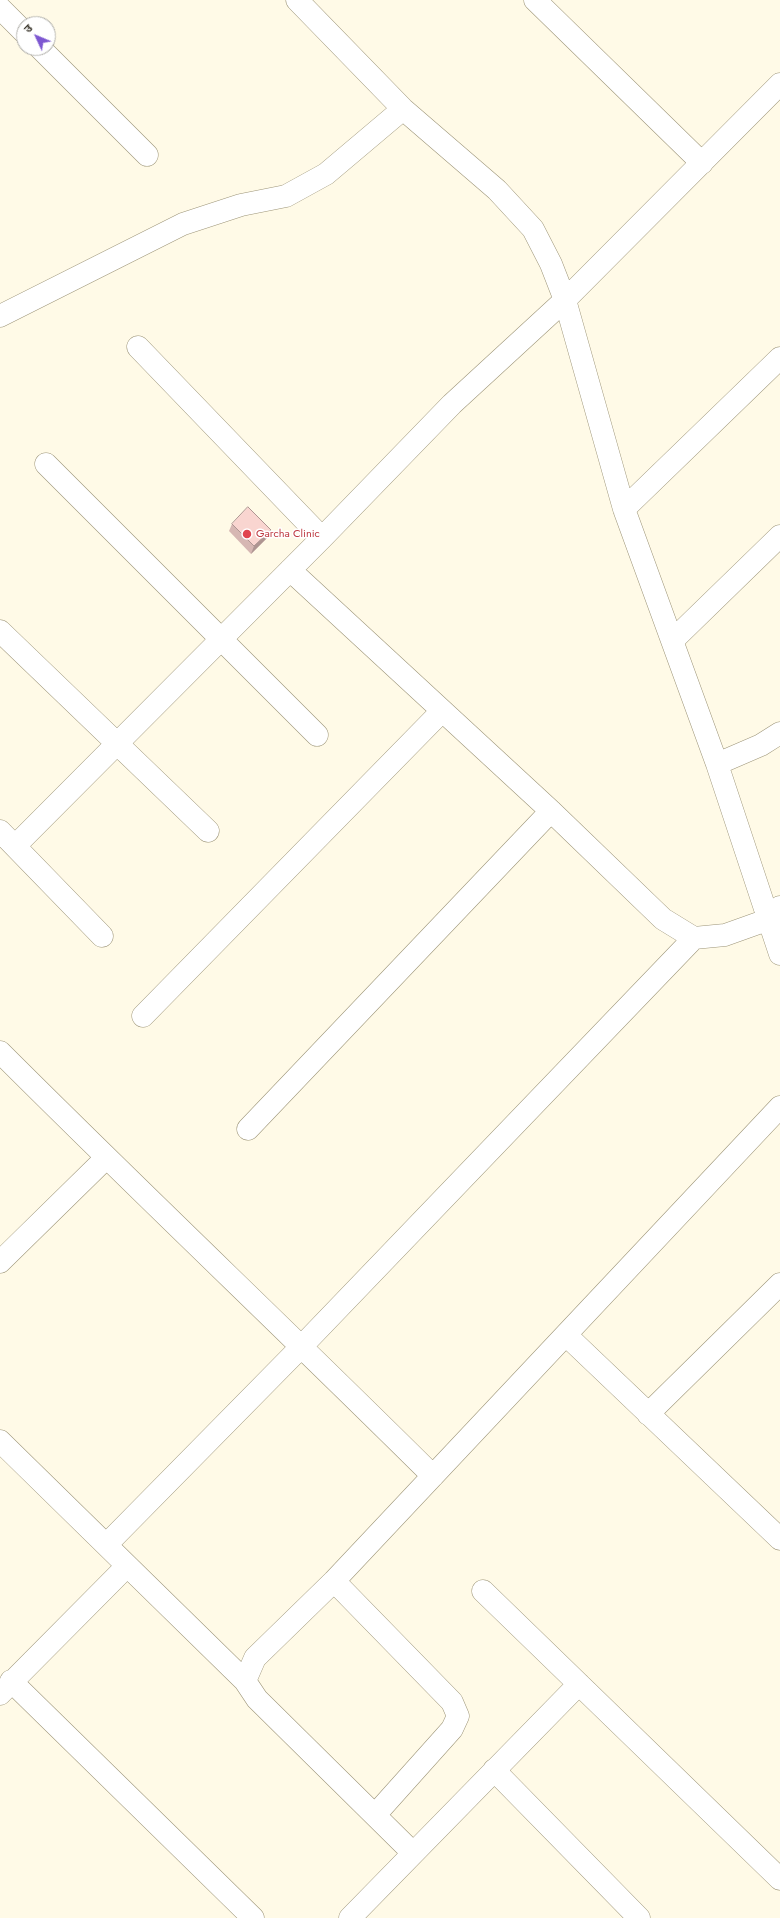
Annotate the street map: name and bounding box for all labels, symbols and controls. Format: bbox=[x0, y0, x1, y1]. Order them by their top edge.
north arrow bbox=[16, 16, 56, 56]
text: उ bbox=[20, 20, 36, 36]
place label: Garcha Clinic bbox=[256, 527, 320, 541]
marker: Garcha Clinic bbox=[241, 528, 253, 540]

